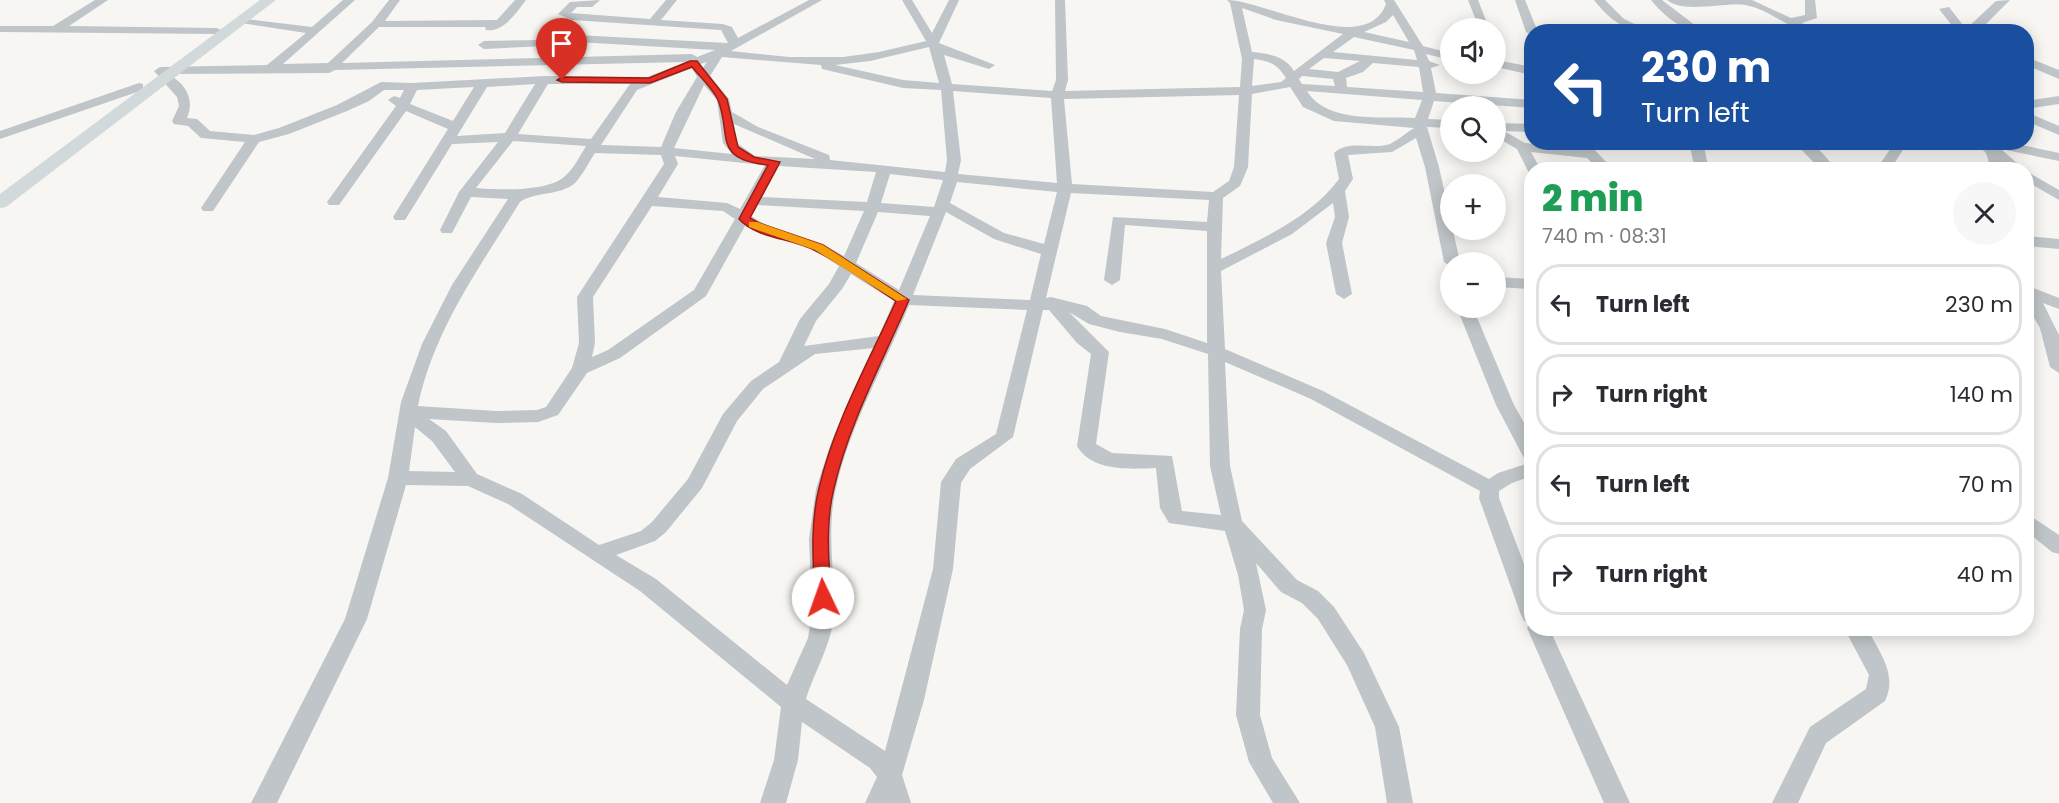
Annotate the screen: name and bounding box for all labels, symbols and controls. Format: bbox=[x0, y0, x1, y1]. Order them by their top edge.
pin bbox=[536, 18, 587, 80]
map controls bbox=[1440, 18, 1506, 318]
button: sound bbox=[1440, 18, 1506, 84]
icon: arrive bbox=[545, 27, 578, 60]
text: 230 m bbox=[1641, 38, 1771, 97]
icon: left bbox=[1542, 48, 1620, 126]
text: Turn left bbox=[1641, 94, 1750, 131]
button: search bbox=[1440, 96, 1506, 162]
text: 2 min bbox=[1542, 173, 1644, 224]
button: + bbox=[1440, 174, 1506, 240]
button: close bbox=[1953, 182, 2016, 245]
text: 740 m · 08:31 bbox=[1542, 222, 1667, 250]
button: − bbox=[1440, 252, 1506, 318]
icon: left bbox=[1545, 288, 1578, 321]
text: Turn left bbox=[1596, 289, 1690, 320]
text: 230 m bbox=[1945, 289, 2013, 320]
icon: right bbox=[1545, 378, 1578, 411]
text: Turn right bbox=[1596, 379, 1707, 410]
text: 140 m bbox=[1950, 379, 2013, 410]
icon: left bbox=[1545, 468, 1578, 501]
text: Turn left bbox=[1596, 469, 1690, 500]
text: 70 m bbox=[1959, 469, 2013, 500]
icon: right bbox=[1545, 558, 1578, 591]
text: Turn right bbox=[1596, 559, 1707, 590]
text: 40 m bbox=[1957, 559, 2013, 590]
position arrow bbox=[791, 566, 855, 630]

